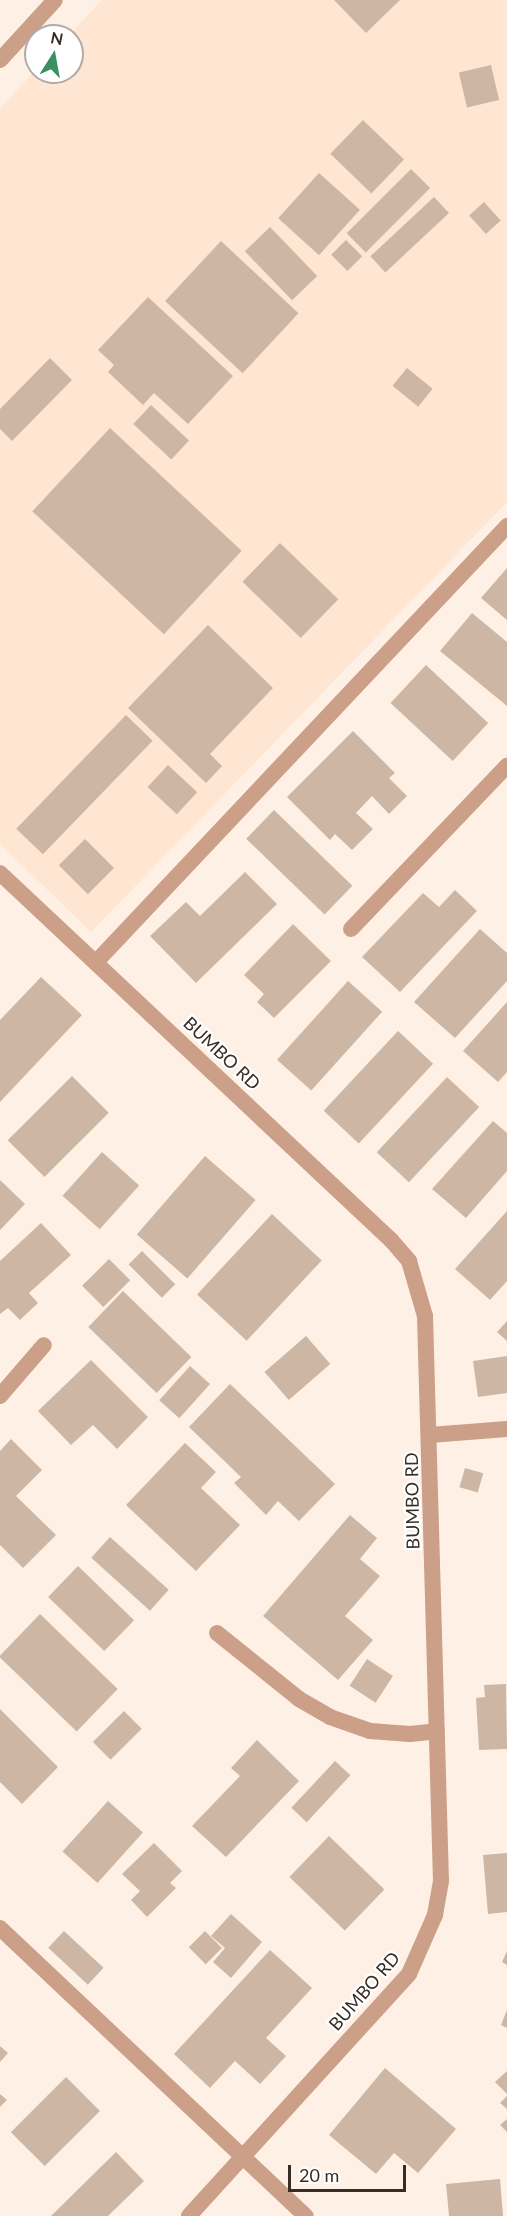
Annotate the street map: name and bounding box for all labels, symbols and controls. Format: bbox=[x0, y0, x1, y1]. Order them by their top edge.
north arrow bbox=[24, 24, 84, 84]
text: N bbox=[49, 27, 65, 48]
street label: BUMBO RD bbox=[179, 1012, 265, 1094]
street label: BUMBO RD bbox=[400, 1452, 424, 1550]
street label: BUMBO RD bbox=[324, 1947, 404, 2035]
scale bar bbox=[291, 2153, 410, 2191]
text: 20 m bbox=[299, 2164, 339, 2186]

